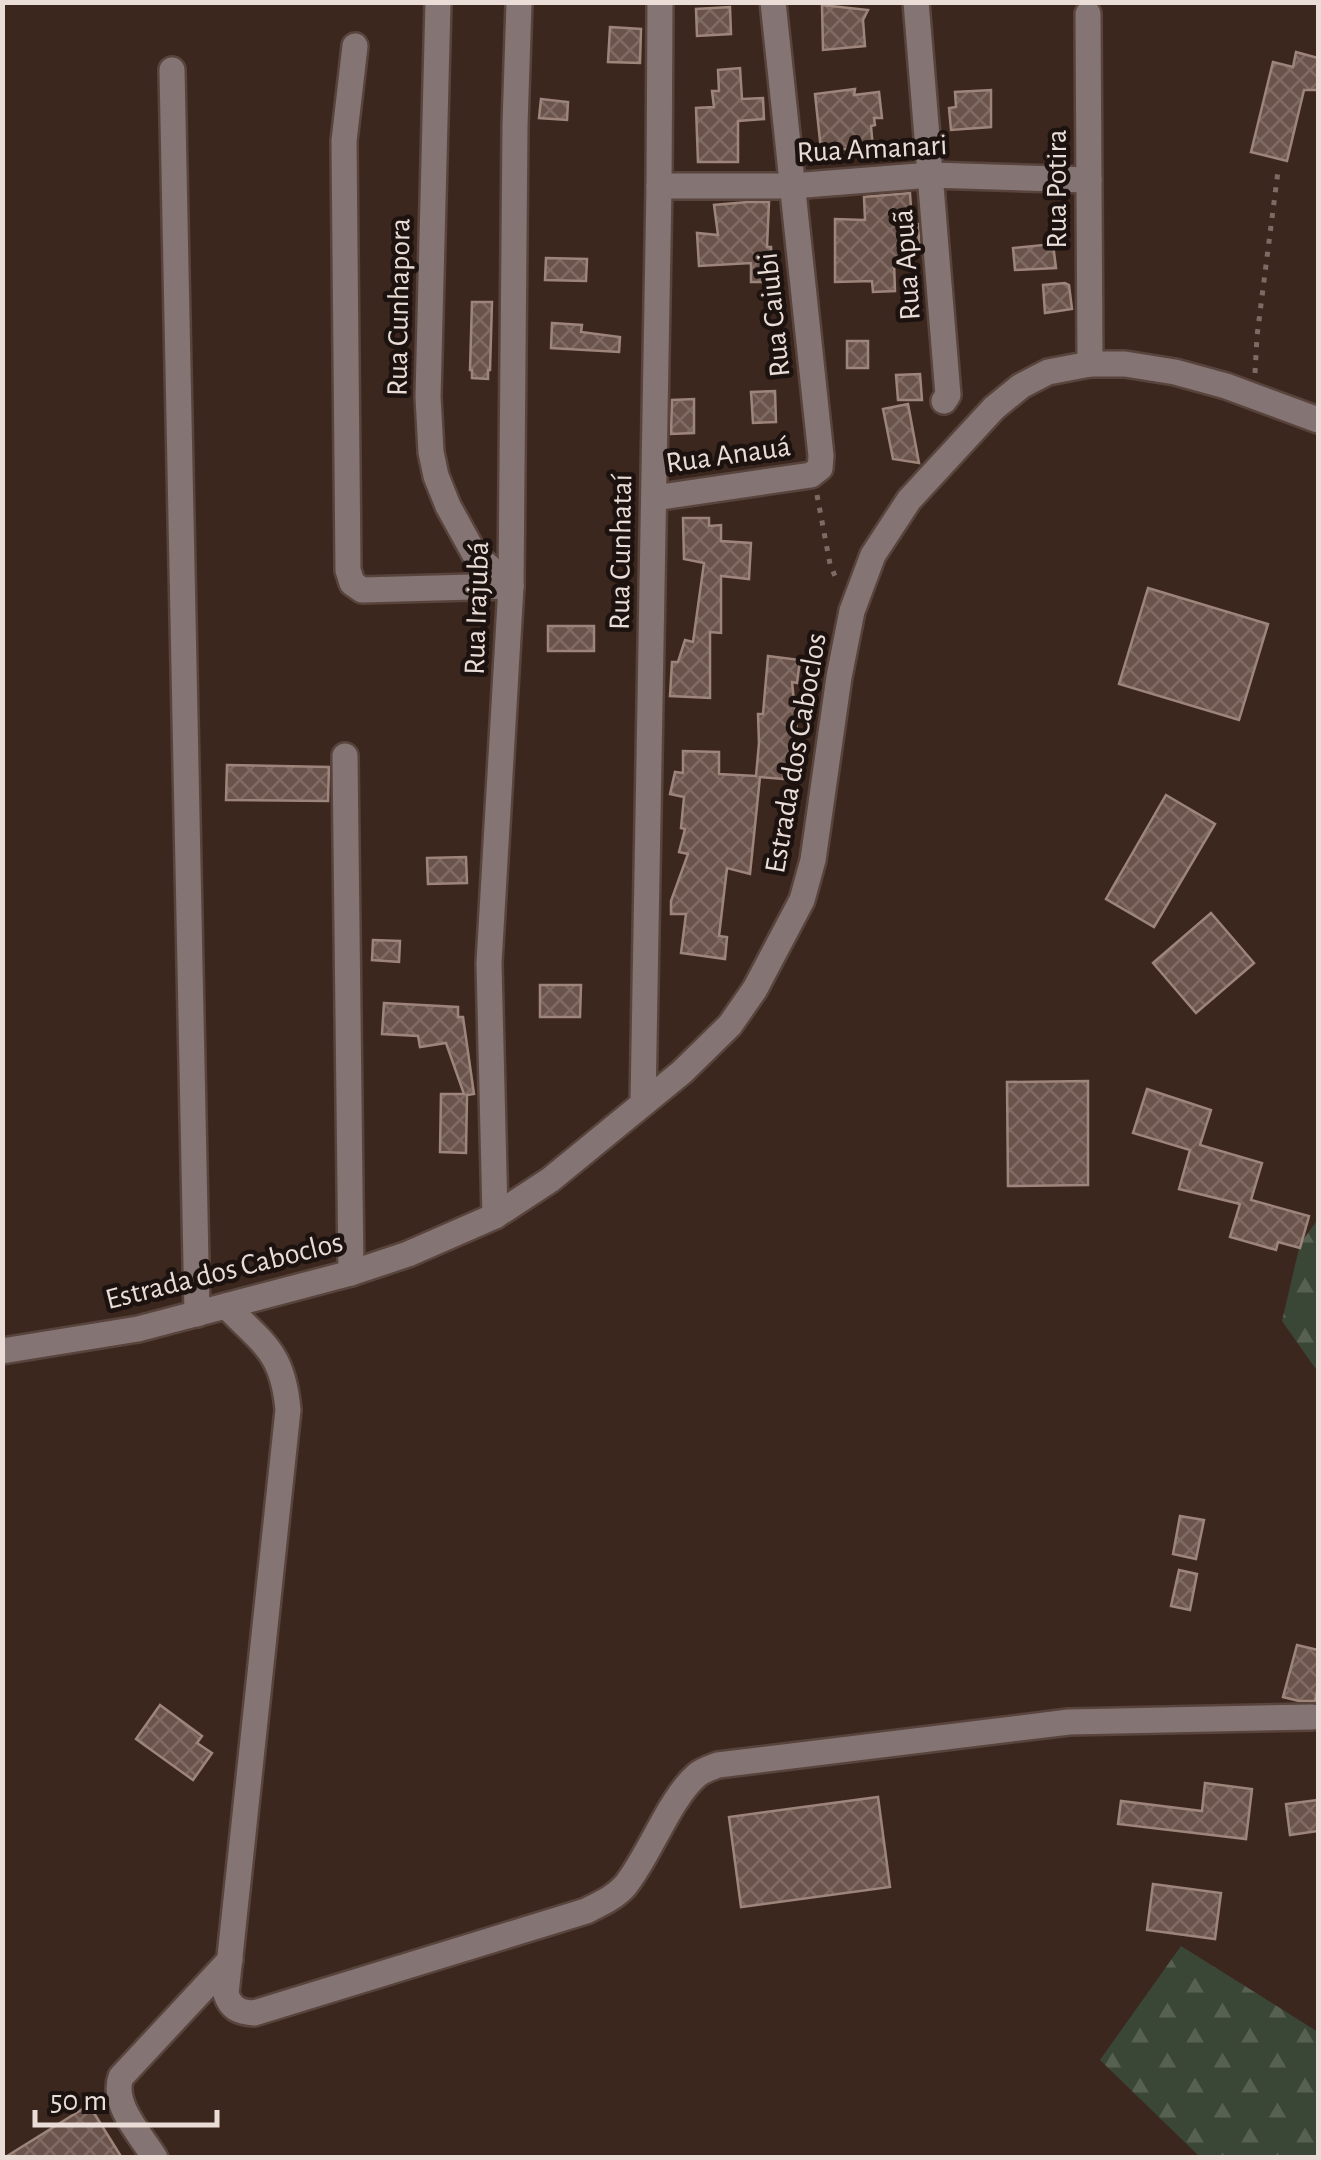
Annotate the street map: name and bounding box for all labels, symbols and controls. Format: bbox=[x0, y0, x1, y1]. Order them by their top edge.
street label: Rua Potira bbox=[1042, 129, 1072, 249]
street label: Rua Amanari bbox=[796, 130, 948, 168]
street label: Rua Apuã bbox=[888, 208, 926, 322]
street label: Rua Cunhapora bbox=[382, 218, 416, 396]
street label: Rua Caiubi bbox=[753, 251, 795, 379]
street label: Rua Anauá bbox=[664, 431, 792, 479]
street label: Rua Cunhataí bbox=[605, 473, 637, 630]
street label: Rua Irajubá bbox=[460, 541, 494, 675]
street label: Estrada dos Caboclos bbox=[760, 631, 832, 876]
street label: Estrada dos Caboclos bbox=[103, 1227, 346, 1315]
scale bar bbox=[35, 2065, 218, 2127]
text: 50 m bbox=[50, 2086, 107, 2116]

